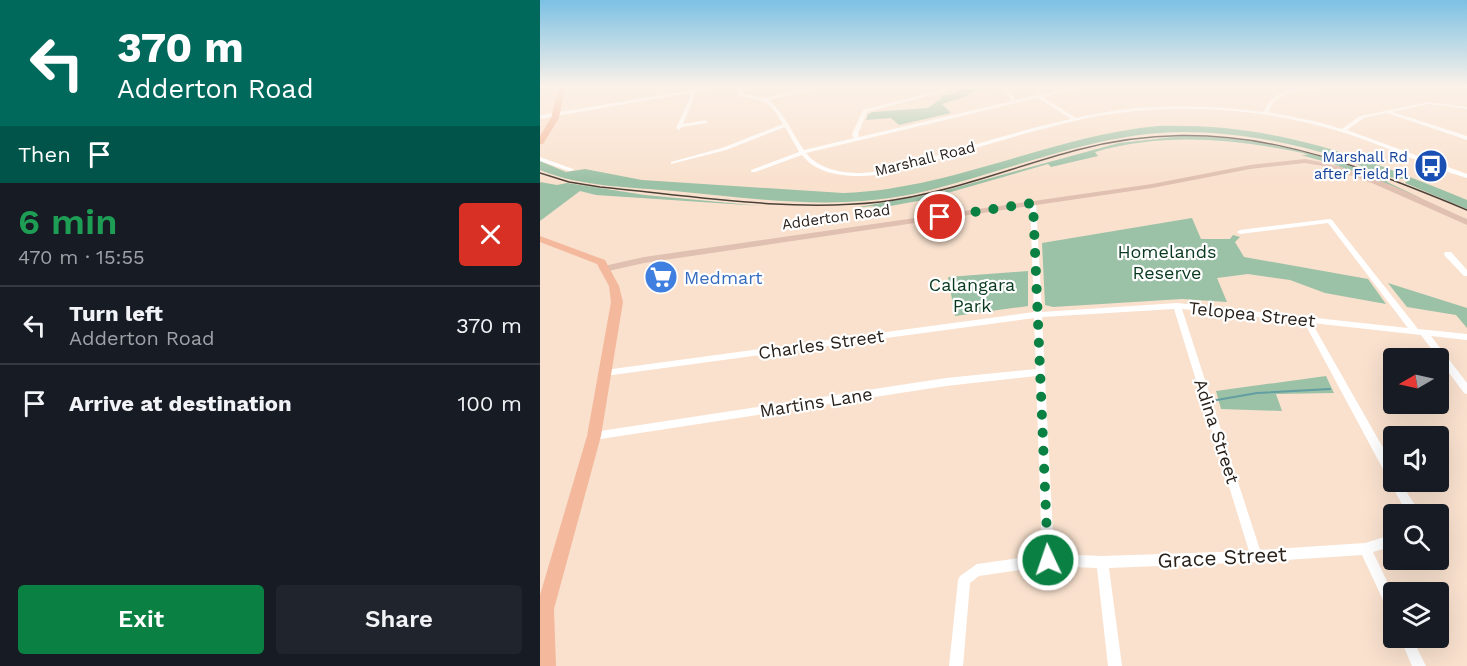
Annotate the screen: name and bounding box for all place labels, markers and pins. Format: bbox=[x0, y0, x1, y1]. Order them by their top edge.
place label: Marshall Rd after Field Pl bbox=[1314, 148, 1408, 183]
bus stop icon: Marshall Rd after Field Pl bbox=[1413, 148, 1449, 184]
pin bbox=[914, 191, 965, 242]
supermarket icon: Medmart bbox=[643, 259, 679, 295]
place label: Medmart bbox=[684, 267, 763, 288]

